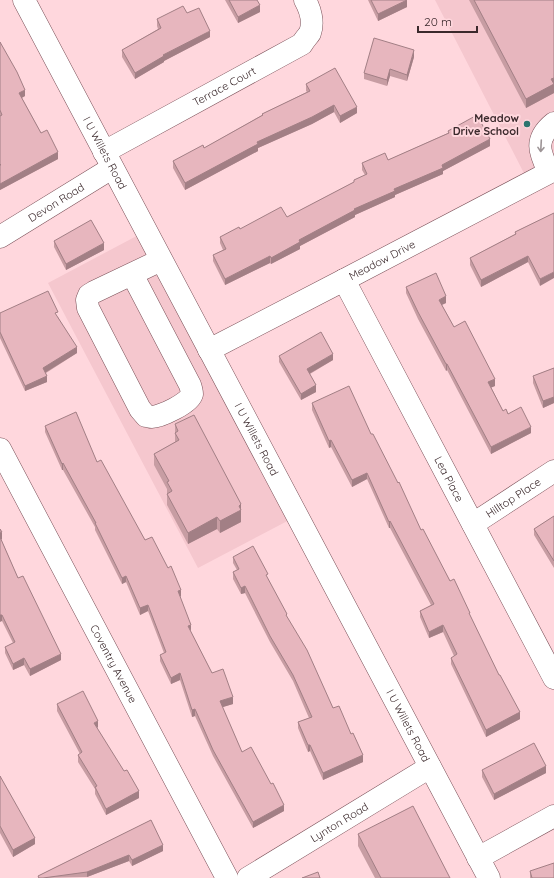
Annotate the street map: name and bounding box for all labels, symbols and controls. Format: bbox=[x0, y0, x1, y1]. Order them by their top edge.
scale bar bbox=[418, 8, 477, 34]
text: 20 m bbox=[424, 14, 452, 29]
street label: Terrace Court bbox=[190, 63, 258, 109]
place label: Meadow Drive School bbox=[453, 111, 520, 138]
street label: I U Willets Road bbox=[80, 114, 130, 192]
marker: Meadow Drive School bbox=[522, 119, 532, 129]
one-way arrow bbox=[537, 139, 544, 152]
street label: Devon Road bbox=[26, 180, 87, 225]
street label: Meadow Drive bbox=[346, 237, 418, 283]
street label: I U Willets Road bbox=[232, 400, 282, 478]
street label: Lea Place bbox=[431, 454, 467, 504]
street label: Hilltop Place bbox=[483, 475, 543, 521]
street label: Coventry Avenue bbox=[87, 622, 140, 706]
street label: I U Willets Road bbox=[383, 687, 433, 764]
street label: Lynton Road bbox=[308, 799, 371, 845]

